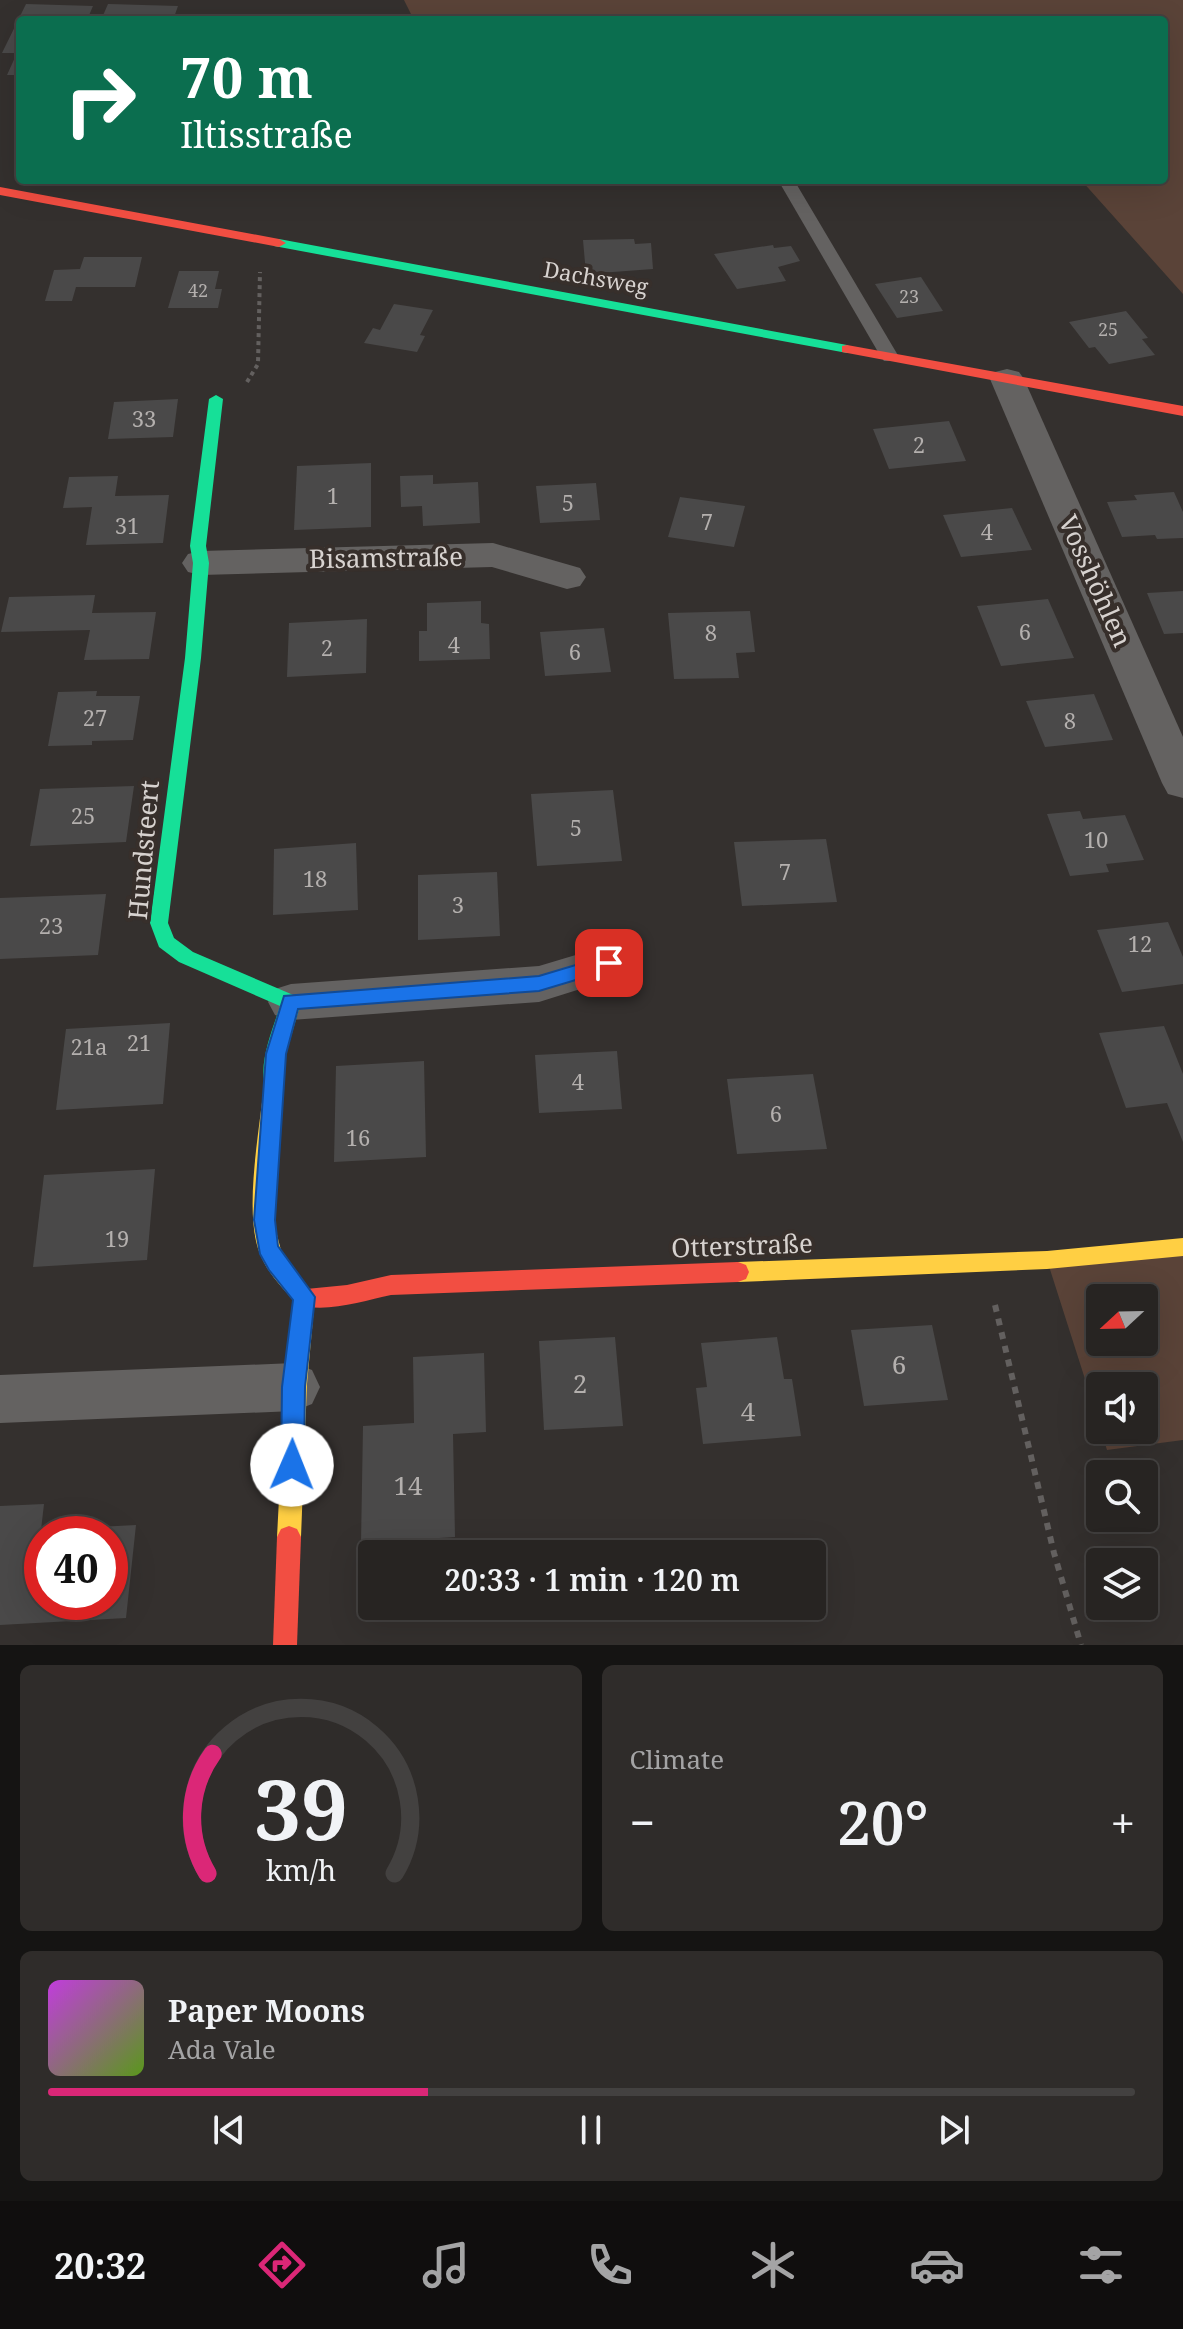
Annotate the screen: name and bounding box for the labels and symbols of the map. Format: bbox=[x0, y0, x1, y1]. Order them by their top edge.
street label: Dachsweg bbox=[542, 253, 651, 301]
house number: 42 bbox=[188, 278, 208, 302]
house number: 23 bbox=[899, 284, 919, 308]
house number: 25 bbox=[1098, 317, 1118, 341]
house number: 33 bbox=[132, 403, 156, 433]
house number: 2 bbox=[913, 429, 925, 459]
house number: 1 bbox=[327, 480, 339, 510]
house number: 5 bbox=[562, 487, 574, 517]
house number: 7 bbox=[701, 506, 713, 536]
street label: Vosshöhlen bbox=[1051, 509, 1141, 653]
house number: 31 bbox=[115, 510, 139, 540]
house number: 4 bbox=[981, 516, 993, 546]
street label: Bisamstraße bbox=[309, 538, 463, 576]
house number: 6 bbox=[1019, 616, 1031, 646]
house number: 8 bbox=[705, 617, 717, 647]
house number: 4 bbox=[448, 629, 460, 659]
house number: 2 bbox=[321, 632, 333, 662]
house number: 6 bbox=[569, 636, 581, 666]
house number: 27 bbox=[83, 702, 107, 732]
house number: 8 bbox=[1064, 705, 1076, 735]
street label: Hundsteert bbox=[119, 779, 167, 921]
house number: 25 bbox=[71, 800, 95, 830]
house number: 5 bbox=[570, 812, 582, 842]
house number: 10 bbox=[1084, 824, 1108, 854]
house number: 7 bbox=[779, 856, 791, 886]
house number: 18 bbox=[303, 863, 327, 893]
house number: 3 bbox=[452, 889, 464, 919]
house number: 23 bbox=[39, 910, 63, 940]
house number: 12 bbox=[1128, 928, 1152, 958]
pin bbox=[575, 929, 643, 997]
house number: 21 bbox=[127, 1027, 151, 1057]
house number: 21a bbox=[71, 1031, 107, 1061]
house number: 4 bbox=[572, 1066, 584, 1096]
house number: 6 bbox=[770, 1098, 782, 1128]
house number: 16 bbox=[346, 1122, 370, 1152]
house number: 19 bbox=[105, 1223, 129, 1253]
street label: Otterstraße bbox=[671, 1225, 813, 1265]
north arrow bbox=[1086, 1284, 1158, 1356]
house number: 6 bbox=[892, 1346, 906, 1382]
house number: 2 bbox=[573, 1365, 587, 1401]
house number: 4 bbox=[741, 1393, 756, 1429]
position arrow bbox=[250, 1423, 334, 1507]
house number: 14 bbox=[393, 1467, 423, 1503]
speed limit sign: 40 bbox=[24, 1516, 128, 1620]

